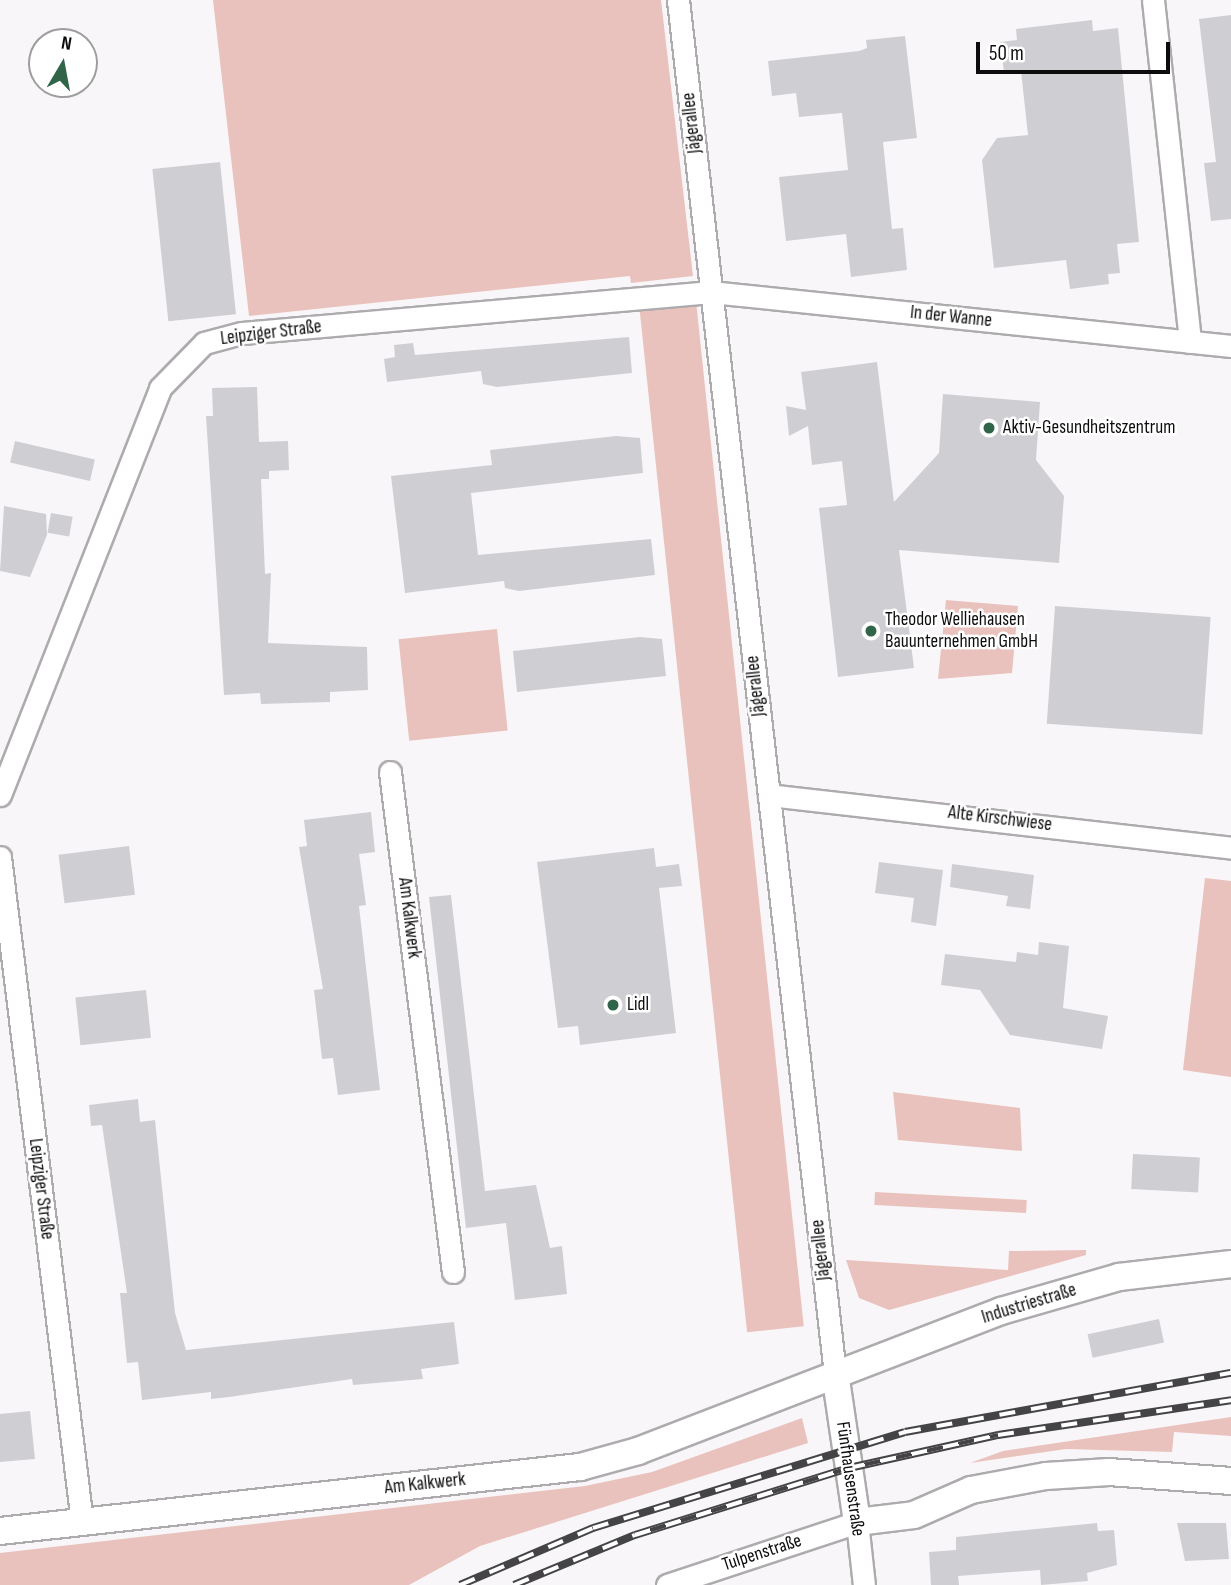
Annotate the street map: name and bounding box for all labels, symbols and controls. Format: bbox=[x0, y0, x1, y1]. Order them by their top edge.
north arrow bbox=[28, 28, 98, 98]
scale bar bbox=[979, 28, 1173, 72]
text: N bbox=[59, 32, 73, 56]
text: 50 m bbox=[989, 41, 1024, 66]
street label: Jägerallee bbox=[677, 91, 707, 155]
street label: In der Wanne bbox=[909, 301, 993, 333]
street label: Leipziger Straße bbox=[219, 315, 323, 351]
place label: Aktiv-Gesundheitszentrum bbox=[1003, 417, 1175, 439]
marker: Aktiv-Gesundheitszentrum bbox=[981, 420, 997, 436]
place label: Theodor Welliehausen Bauunternehmen GmbH bbox=[885, 609, 1038, 653]
marker: Theodor Welliehausen Bauunternehmen GmbH bbox=[863, 623, 879, 639]
street label: Jägerallee bbox=[741, 654, 771, 718]
street label: Alte Kirschwiese bbox=[947, 801, 1053, 837]
street label: Am Kalkwerk bbox=[393, 876, 425, 960]
place label: Lidl bbox=[627, 994, 649, 1016]
marker: Lidl bbox=[605, 997, 621, 1013]
street label: Leipziger Straße bbox=[23, 1137, 59, 1241]
street label: Jägerallee bbox=[806, 1218, 836, 1282]
street label: Industriestraße bbox=[979, 1279, 1079, 1329]
street label: Fünfhausenstraße bbox=[831, 1420, 869, 1538]
street label: Am Kalkwerk bbox=[383, 1468, 467, 1500]
street label: Tulpenstraße bbox=[719, 1529, 805, 1577]

